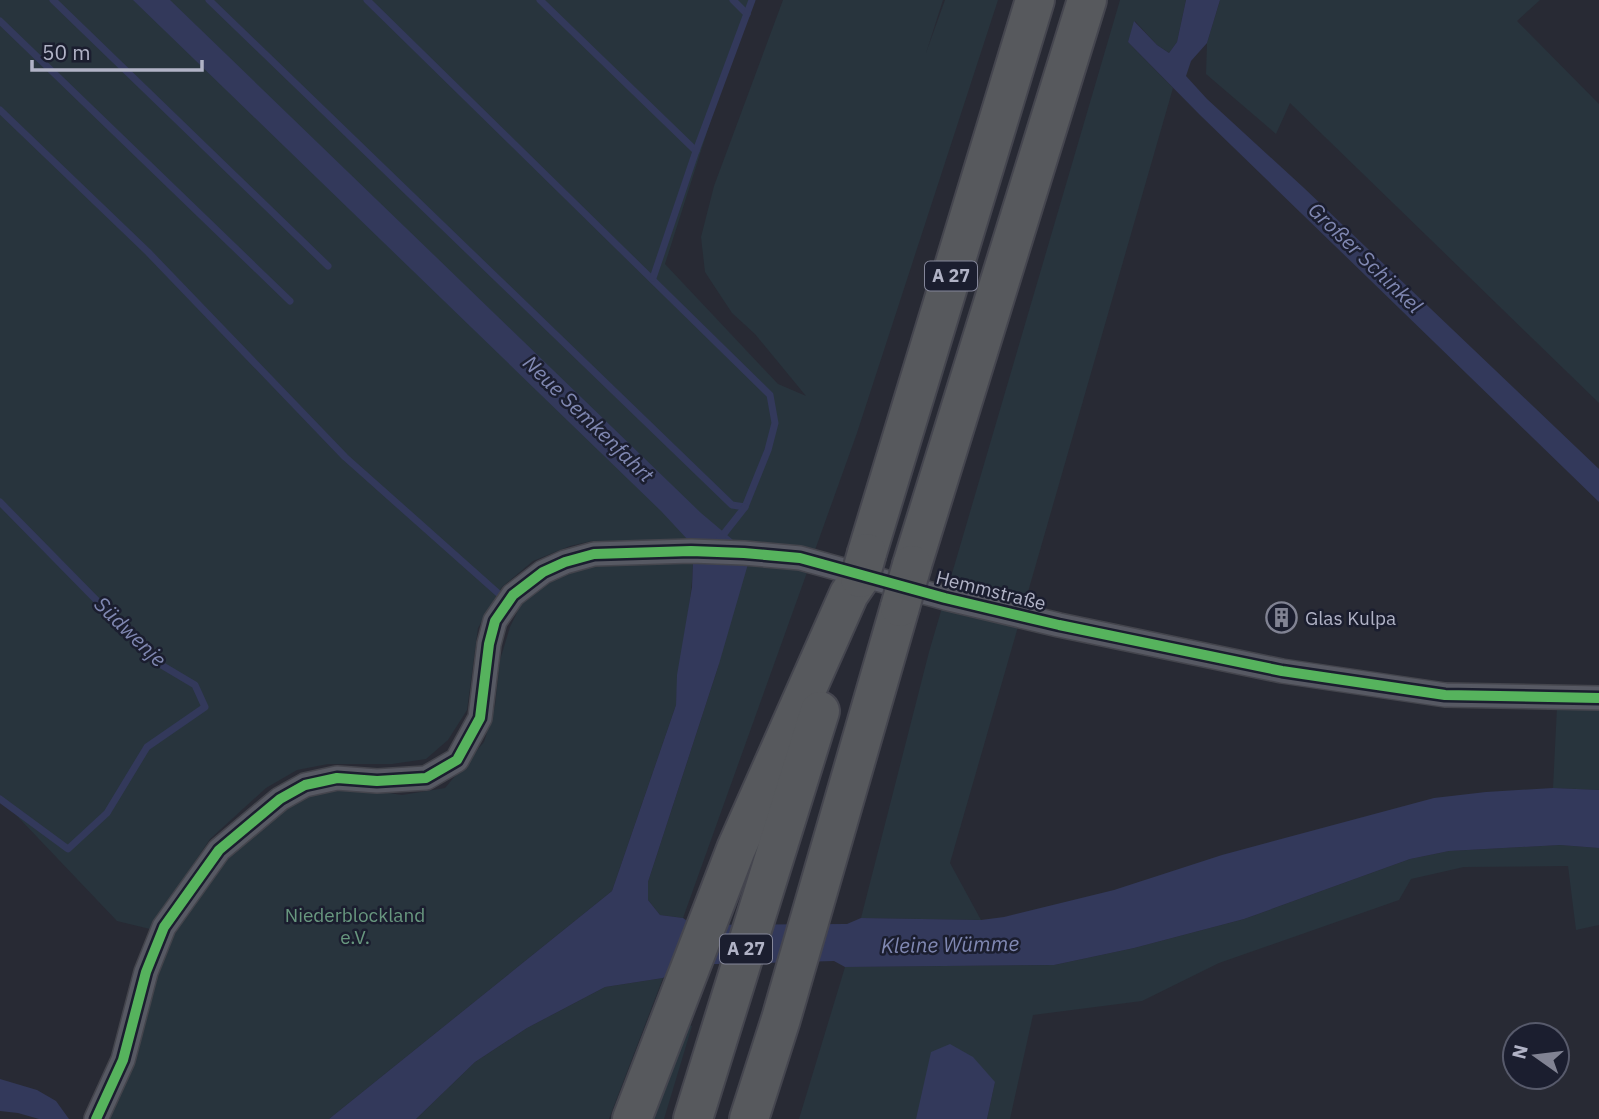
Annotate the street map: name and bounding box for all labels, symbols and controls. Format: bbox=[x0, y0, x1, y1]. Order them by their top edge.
scale bar bbox=[32, 28, 201, 72]
text: 50 m bbox=[42, 38, 91, 66]
water label: Großer Schinkel bbox=[1303, 196, 1429, 319]
road number: A 27 bbox=[925, 262, 977, 290]
water label: Neue Semkenfahrt bbox=[517, 349, 661, 489]
street label: Hemmstraße bbox=[934, 565, 1048, 615]
water label: Südwenje bbox=[89, 590, 173, 673]
building icon: Glas Kulpa bbox=[1265, 601, 1299, 635]
place label: Glas Kulpa bbox=[1305, 606, 1396, 630]
park label: Niederblockland e.V. bbox=[285, 903, 425, 949]
water label: Kleine Wümme bbox=[881, 929, 1020, 959]
road number: A 27 bbox=[720, 934, 772, 964]
north arrow bbox=[1501, 1021, 1571, 1091]
text: N bbox=[1506, 1042, 1533, 1061]

